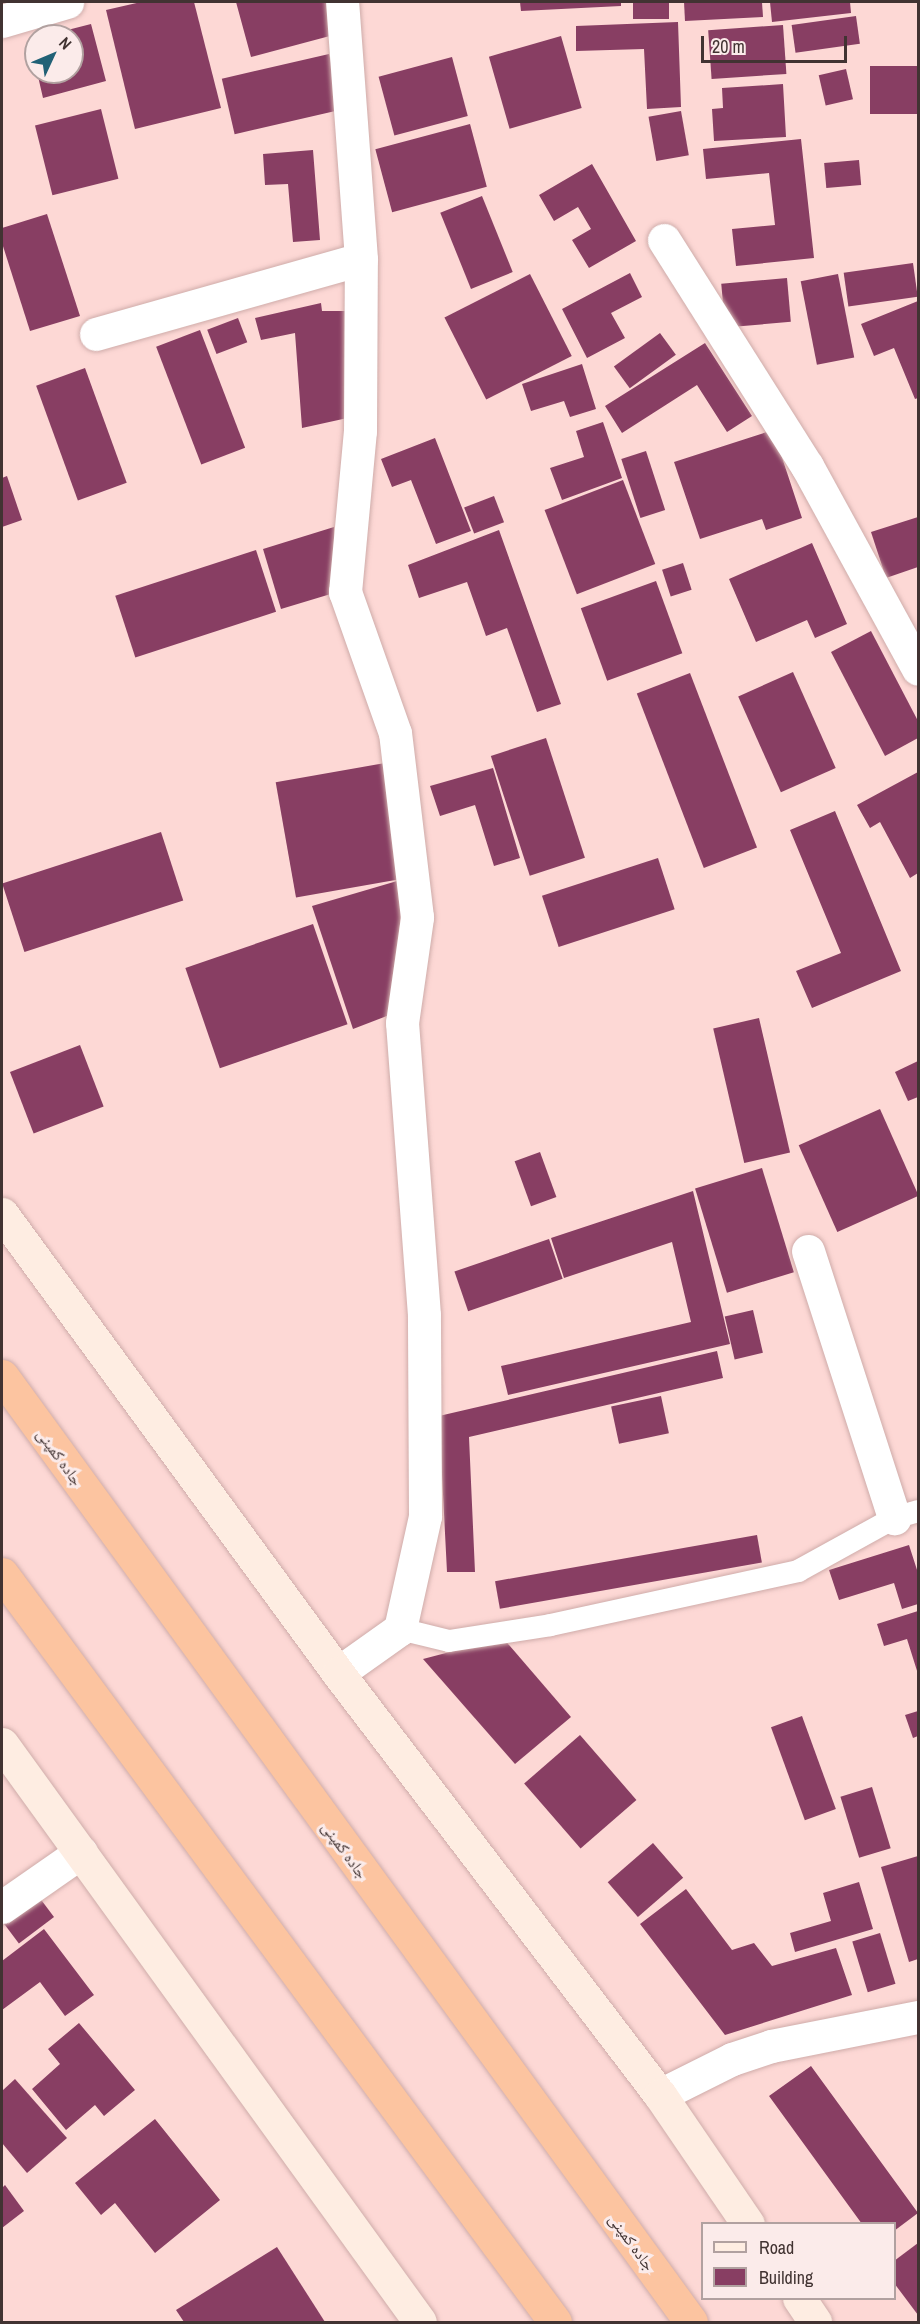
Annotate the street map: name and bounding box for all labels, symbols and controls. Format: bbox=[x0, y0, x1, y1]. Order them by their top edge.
north arrow bbox=[24, 24, 84, 84]
scale bar bbox=[704, 24, 850, 62]
text: N bbox=[54, 32, 77, 54]
text: 20 m bbox=[712, 34, 745, 59]
street label: جاده کمپنی bbox=[33, 1425, 87, 1489]
street label: جاده کمپنی bbox=[318, 1818, 372, 1882]
street label: جاده کمپنی bbox=[605, 2210, 659, 2274]
legend bbox=[701, 2222, 896, 2300]
text: Road bbox=[759, 2235, 794, 2260]
text: Building bbox=[759, 2265, 813, 2290]

